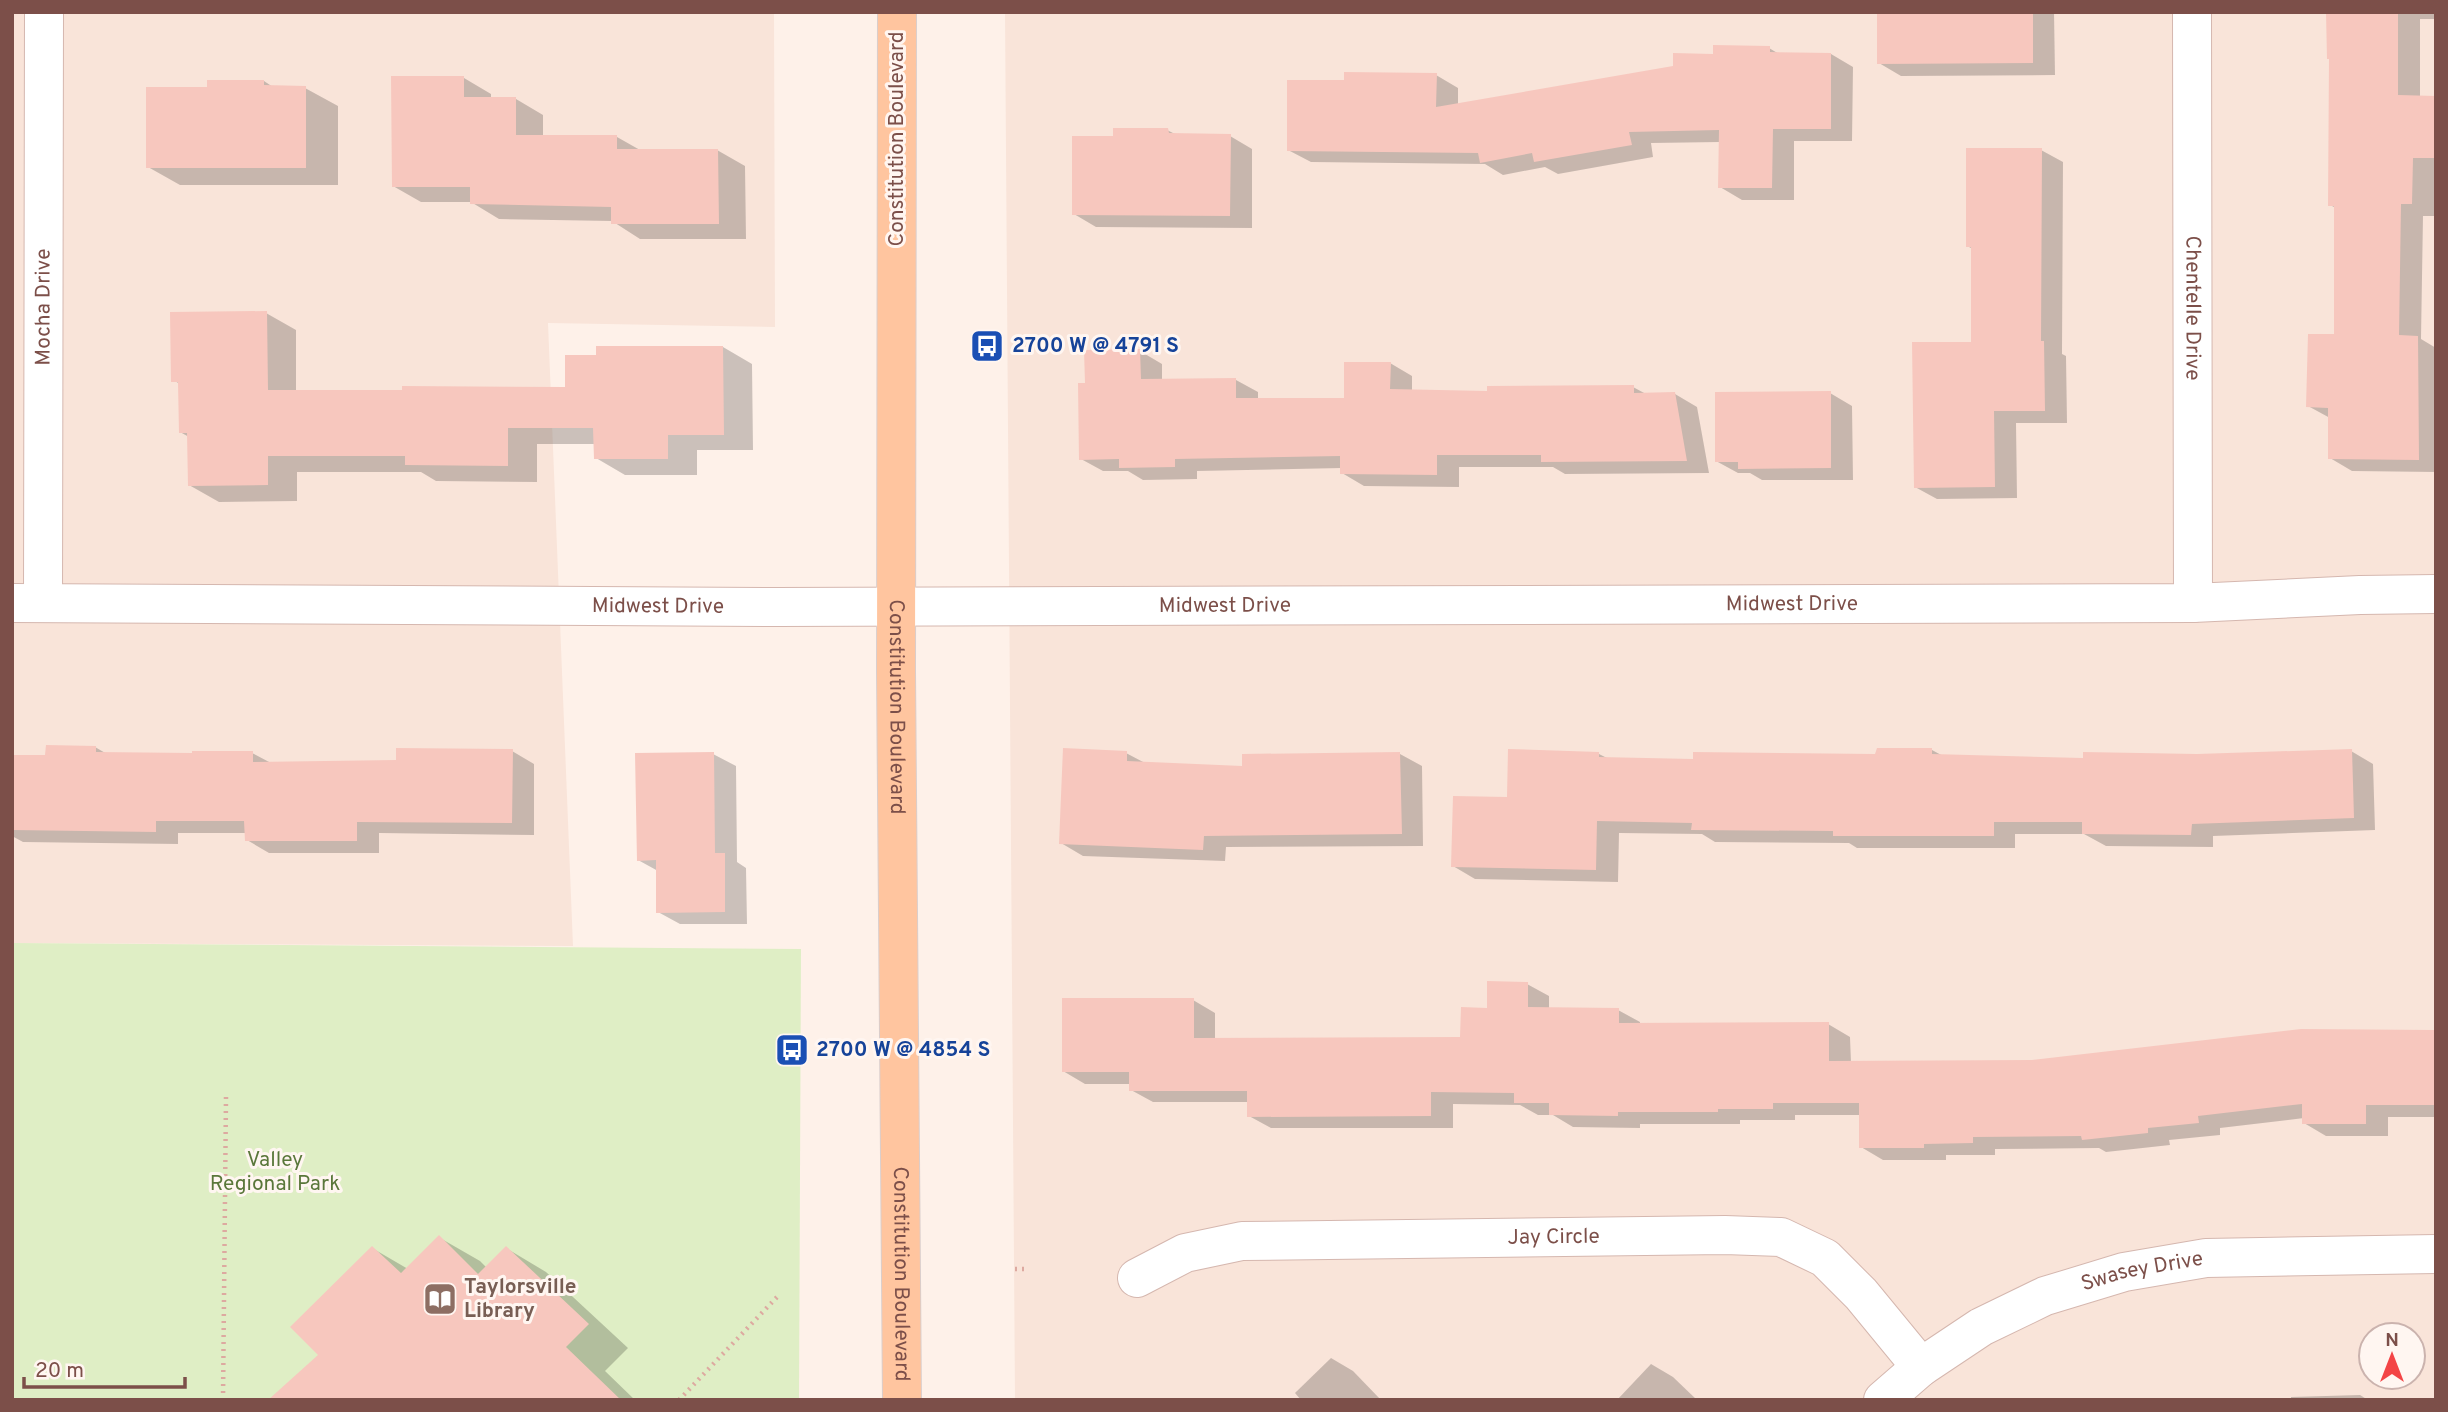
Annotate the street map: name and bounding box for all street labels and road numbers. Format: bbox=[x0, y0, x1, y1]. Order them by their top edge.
street label: Constitution Boulevard bbox=[884, 31, 911, 247]
street label: Chentelle Drive bbox=[2179, 236, 2206, 380]
street label: Mocha Drive bbox=[30, 248, 57, 366]
street label: Midwest Drive bbox=[1726, 590, 1858, 618]
street label: Midwest Drive bbox=[1159, 592, 1291, 619]
street label: Midwest Drive bbox=[592, 593, 724, 620]
street label: Constitution Boulevard bbox=[882, 599, 911, 815]
street label: Constitution Boulevard bbox=[887, 1166, 915, 1382]
street label: Jay Circle bbox=[1507, 1223, 1600, 1251]
street label: Swasey Drive bbox=[2078, 1245, 2205, 1298]

